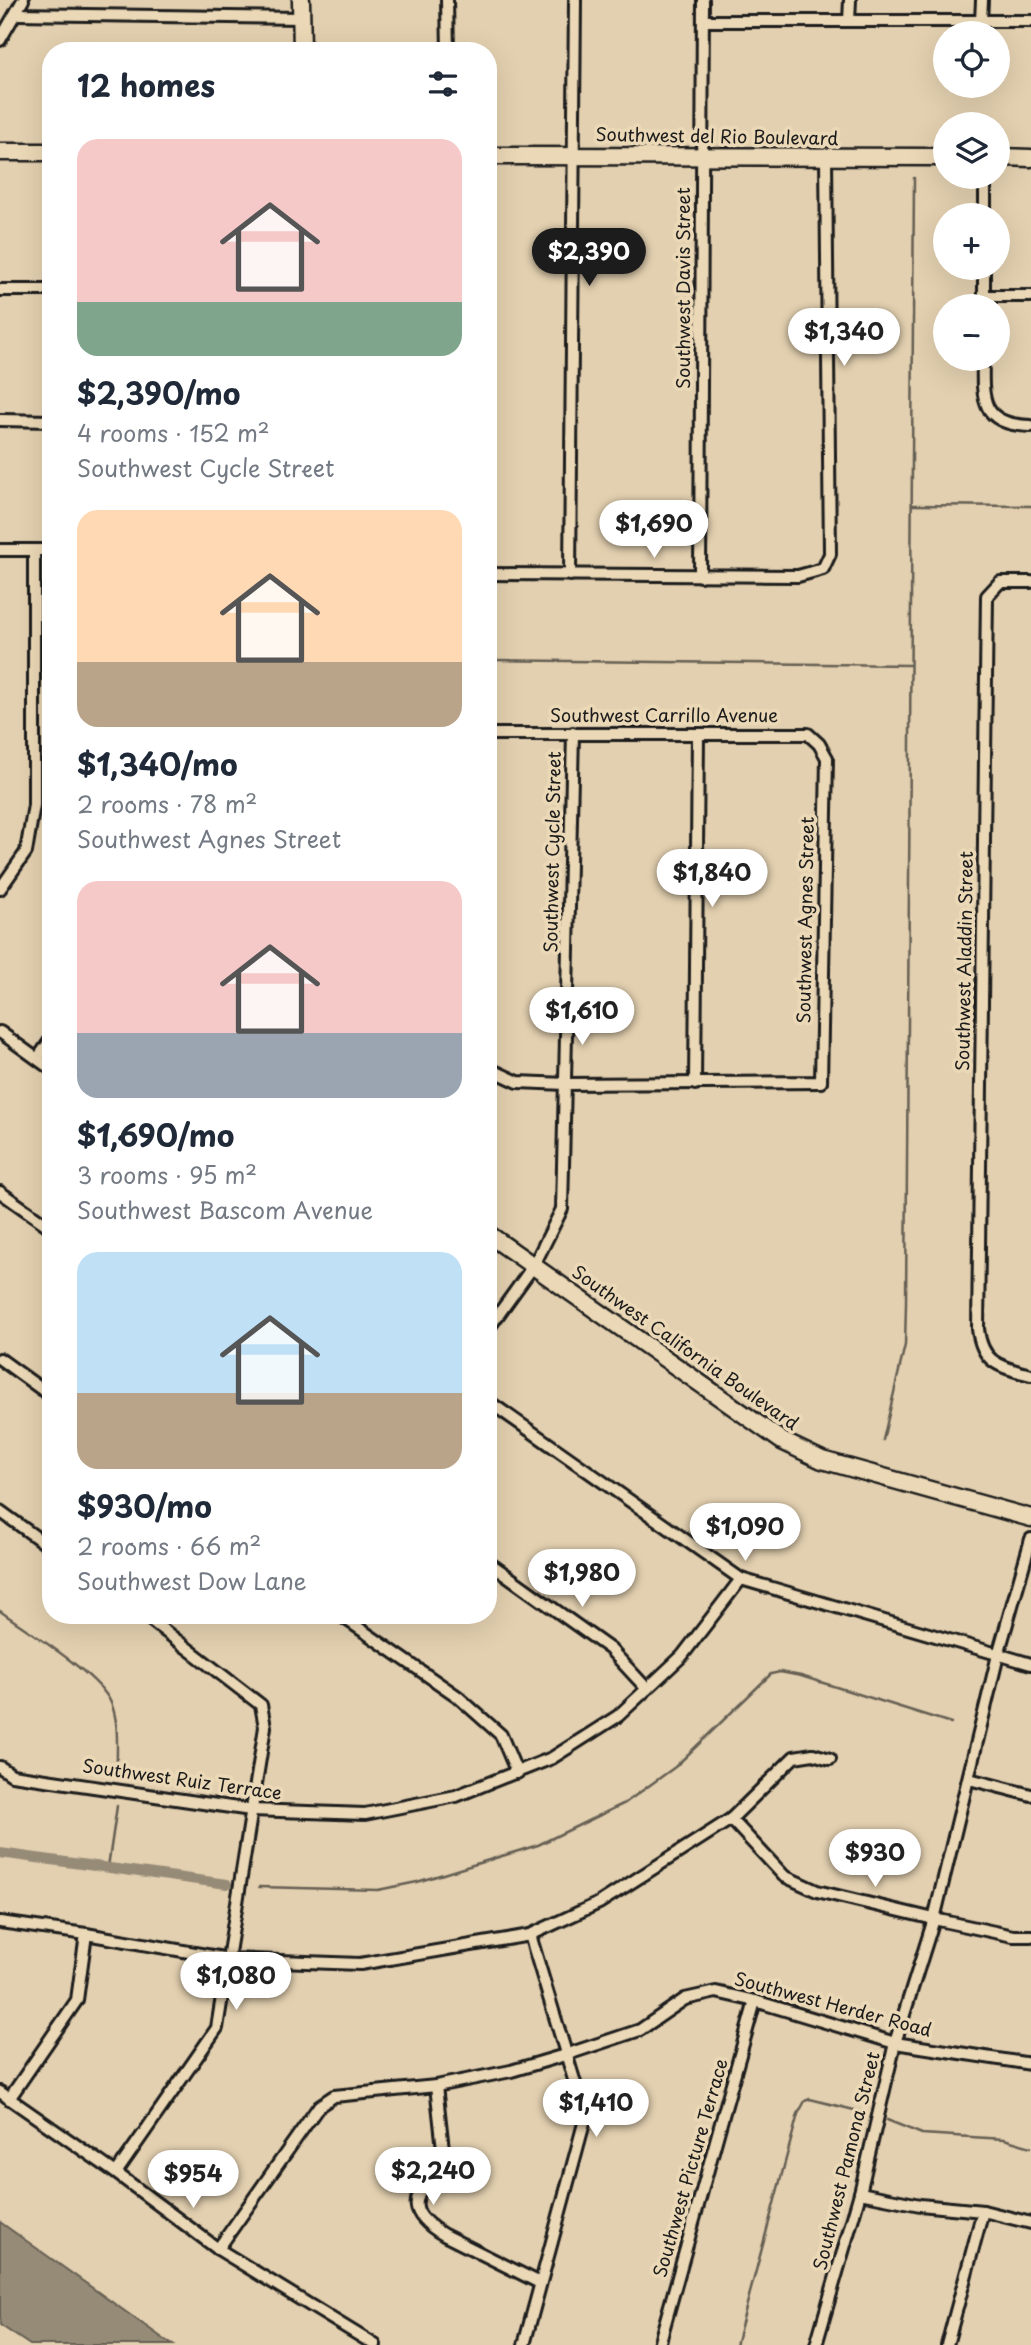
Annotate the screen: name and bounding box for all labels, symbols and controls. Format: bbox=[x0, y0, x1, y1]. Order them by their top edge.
map controls bbox=[933, 21, 1010, 371]
button: locate bbox=[933, 21, 1010, 98]
text: 12 homes bbox=[77, 62, 215, 107]
icon: filters bbox=[424, 65, 462, 103]
button: layers bbox=[933, 112, 1010, 189]
street label: Southwest del Rio Boulevard bbox=[595, 120, 839, 151]
icon: home bbox=[207, 184, 333, 310]
street label: Southwest Davis Street bbox=[669, 187, 696, 389]
button: + bbox=[933, 203, 1010, 280]
pin: $2,390 bbox=[532, 229, 646, 288]
text: $2,390 bbox=[548, 233, 630, 268]
button: − bbox=[933, 294, 1010, 371]
pin: $1,340 bbox=[787, 308, 901, 368]
text: $1,340 bbox=[804, 313, 884, 348]
text: $2,390/mo bbox=[77, 370, 241, 415]
text: 4 rooms · 152 m² bbox=[77, 415, 270, 450]
text: Southwest Cycle Street bbox=[77, 450, 334, 485]
pin: $1,690 bbox=[597, 500, 711, 560]
text: $1,690 bbox=[615, 505, 693, 540]
icon: home bbox=[207, 555, 333, 681]
street label: Southwest Carrillo Avenue bbox=[550, 701, 778, 728]
text: $1,340/mo bbox=[77, 741, 238, 786]
street label: Southwest Cycle Street bbox=[536, 751, 567, 953]
text: 2 rooms · 78 m² bbox=[77, 786, 257, 821]
street label: Southwest Agnes Street bbox=[789, 816, 820, 1024]
text: Southwest Agnes Street bbox=[77, 821, 341, 856]
pin: $1,840 bbox=[655, 850, 769, 909]
street label: Southwest Aladdin Street bbox=[948, 851, 979, 1071]
text: $1,840 bbox=[673, 854, 751, 889]
icon: home bbox=[207, 926, 333, 1052]
pin: $1,610 bbox=[525, 988, 639, 1047]
text: $1,610 bbox=[545, 992, 619, 1027]
text: $1,690/mo bbox=[77, 1112, 234, 1157]
text: 3 rooms · 95 m² bbox=[77, 1157, 257, 1192]
text: Southwest Bascom Avenue bbox=[77, 1192, 373, 1227]
street label: Southwest California Boulevard bbox=[567, 1258, 805, 1436]
icon: home bbox=[207, 1297, 333, 1423]
text: $930/mo bbox=[77, 1483, 212, 1528]
pin: $1,090 bbox=[688, 1504, 802, 1563]
text: $1,090 bbox=[706, 1508, 784, 1543]
text: 2 rooms · 66 m² bbox=[77, 1528, 261, 1563]
pin: $1,980 bbox=[525, 1550, 639, 1609]
text: $1,980 bbox=[544, 1554, 620, 1589]
text: Southwest Dow Lane bbox=[77, 1563, 307, 1598]
street label: Southwest Ruiz Terrace bbox=[81, 1751, 284, 1806]
pin: $930 bbox=[834, 1829, 916, 1889]
text: $930 bbox=[845, 1834, 905, 1869]
pin: $1,080 bbox=[179, 1952, 293, 2012]
text: $1,080 bbox=[196, 1957, 276, 1992]
street label: Southwest Herder Road bbox=[732, 1964, 935, 2043]
street label: Southwest Pamona Street bbox=[805, 2049, 886, 2273]
street label: Southwest Picture Terrace bbox=[645, 2055, 734, 2280]
pin: $1,410 bbox=[539, 2080, 653, 2139]
text: $1,410 bbox=[559, 2084, 633, 2119]
pin: $2,240 bbox=[376, 2148, 490, 2207]
pin: $954 bbox=[152, 2150, 234, 2210]
text: $2,240 bbox=[391, 2152, 475, 2187]
text: $954 bbox=[164, 2155, 222, 2190]

